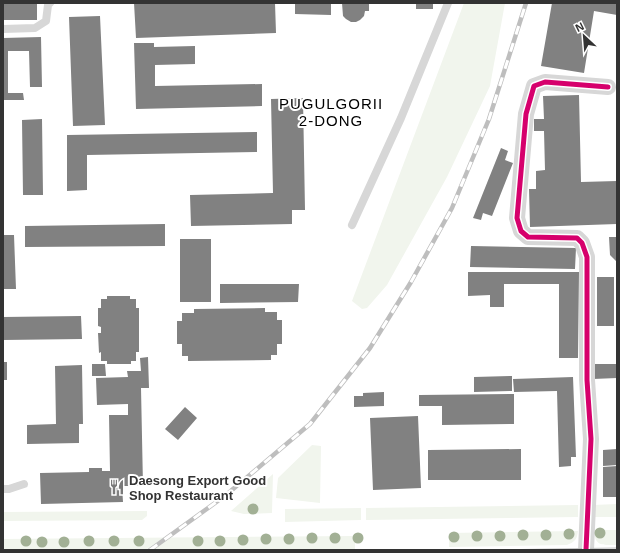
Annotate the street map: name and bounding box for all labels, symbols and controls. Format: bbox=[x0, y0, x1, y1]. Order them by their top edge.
north arrow bbox=[564, 16, 604, 56]
text: N bbox=[573, 20, 586, 34]
district label: PUGULGORII 2-DONG bbox=[279, 95, 383, 129]
place label: Daesong Export Good Shop Restaurant bbox=[129, 473, 266, 503]
restaurant icon: Daesong Export Good Shop Restaurant bbox=[108, 478, 126, 496]

